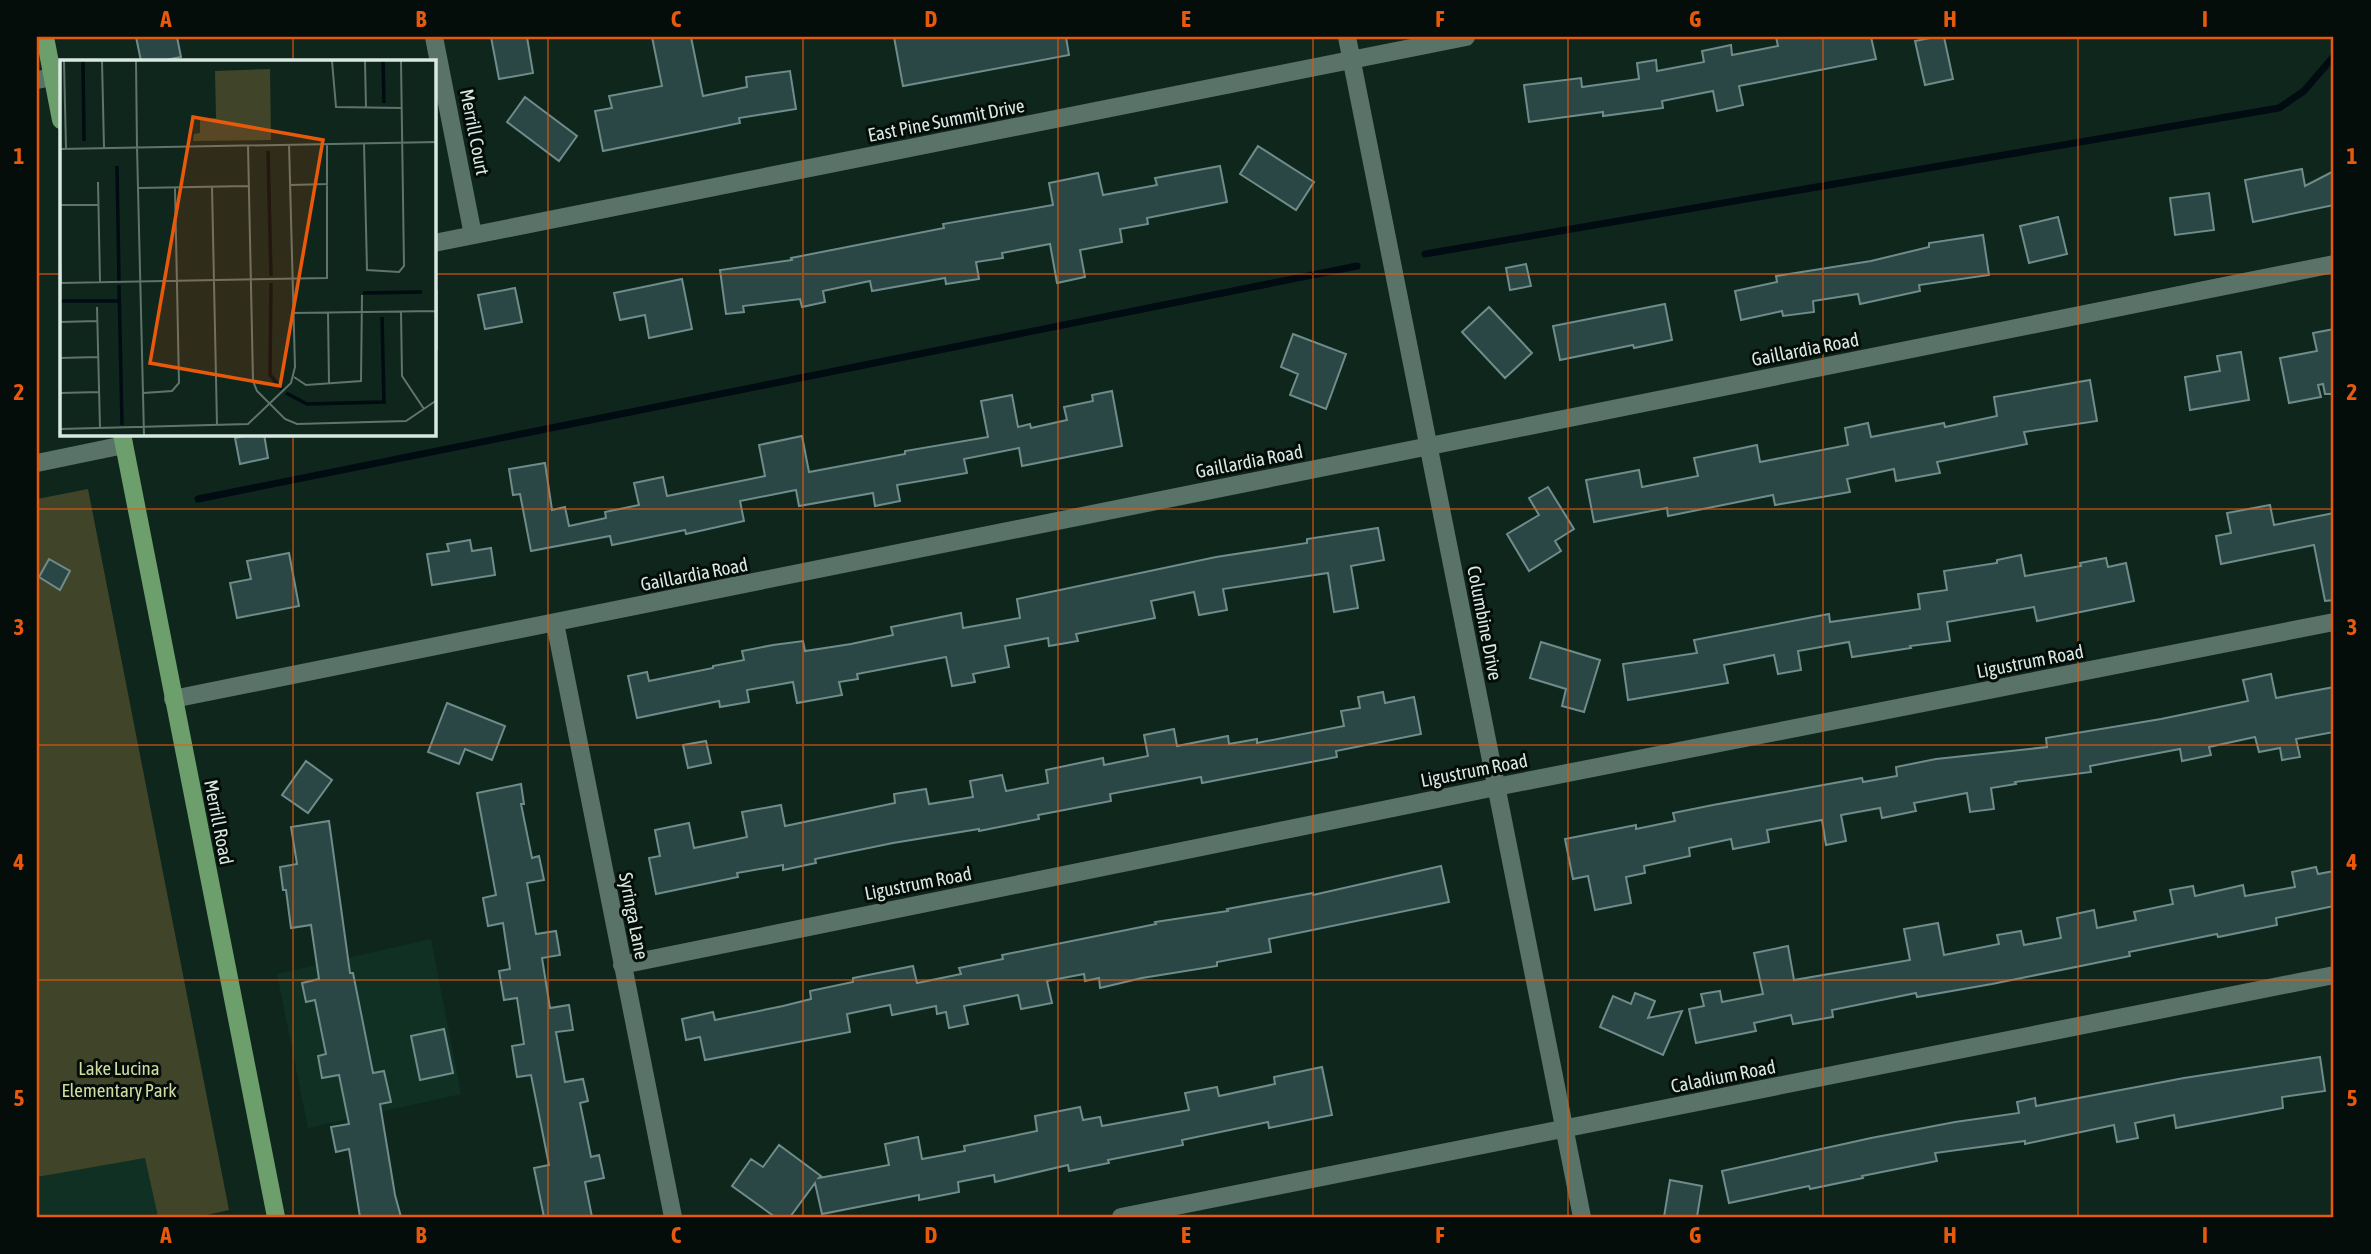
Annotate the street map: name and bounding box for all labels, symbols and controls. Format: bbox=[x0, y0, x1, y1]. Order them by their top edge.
text: A bbox=[159, 6, 172, 32]
text: B bbox=[416, 6, 427, 32]
text: C bbox=[671, 6, 682, 32]
text: D bbox=[925, 6, 938, 32]
text: E bbox=[1181, 6, 1191, 32]
text: F bbox=[1435, 6, 1445, 32]
text: G bbox=[1689, 6, 1701, 32]
text: H bbox=[1943, 6, 1957, 32]
text: I bbox=[2202, 6, 2208, 32]
inset map bbox=[60, 60, 436, 436]
street label: Merrill Court bbox=[456, 87, 494, 177]
street label: East Pine Summit Drive bbox=[866, 94, 1026, 146]
text: 1 bbox=[14, 143, 25, 169]
text: 1 bbox=[2347, 143, 2358, 169]
street label: Gaillardia Road bbox=[1749, 328, 1861, 370]
text: 2 bbox=[14, 379, 24, 405]
text: 2 bbox=[2347, 379, 2357, 405]
street label: Gaillardia Road bbox=[1193, 440, 1305, 482]
street label: Gaillardia Road bbox=[638, 553, 750, 595]
street label: Columbine Drive bbox=[1463, 564, 1507, 682]
text: 3 bbox=[14, 614, 24, 640]
text: 3 bbox=[2347, 614, 2357, 640]
street label: Ligustrum Road bbox=[1975, 640, 2085, 682]
street label: Ligustrum Road bbox=[1419, 749, 1529, 791]
street label: Merrill Road bbox=[200, 778, 238, 866]
text: 4 bbox=[13, 849, 25, 875]
text: 4 bbox=[2346, 849, 2358, 875]
street label: Ligustrum Road bbox=[863, 862, 973, 904]
street label: Syringa Lane bbox=[615, 871, 653, 961]
street label: Caladium Road bbox=[1669, 1055, 1777, 1097]
park label: Lake Lucina Elementary Park bbox=[61, 1057, 177, 1101]
text: 5 bbox=[14, 1085, 25, 1111]
text: 5 bbox=[2347, 1085, 2358, 1111]
text: A bbox=[159, 1222, 172, 1248]
text: B bbox=[416, 1222, 427, 1248]
text: C bbox=[671, 1222, 682, 1248]
text: D bbox=[925, 1222, 938, 1248]
text: E bbox=[1181, 1222, 1191, 1248]
text: F bbox=[1435, 1222, 1445, 1248]
text: G bbox=[1689, 1222, 1701, 1248]
text: H bbox=[1943, 1222, 1957, 1248]
text: I bbox=[2202, 1222, 2208, 1248]

